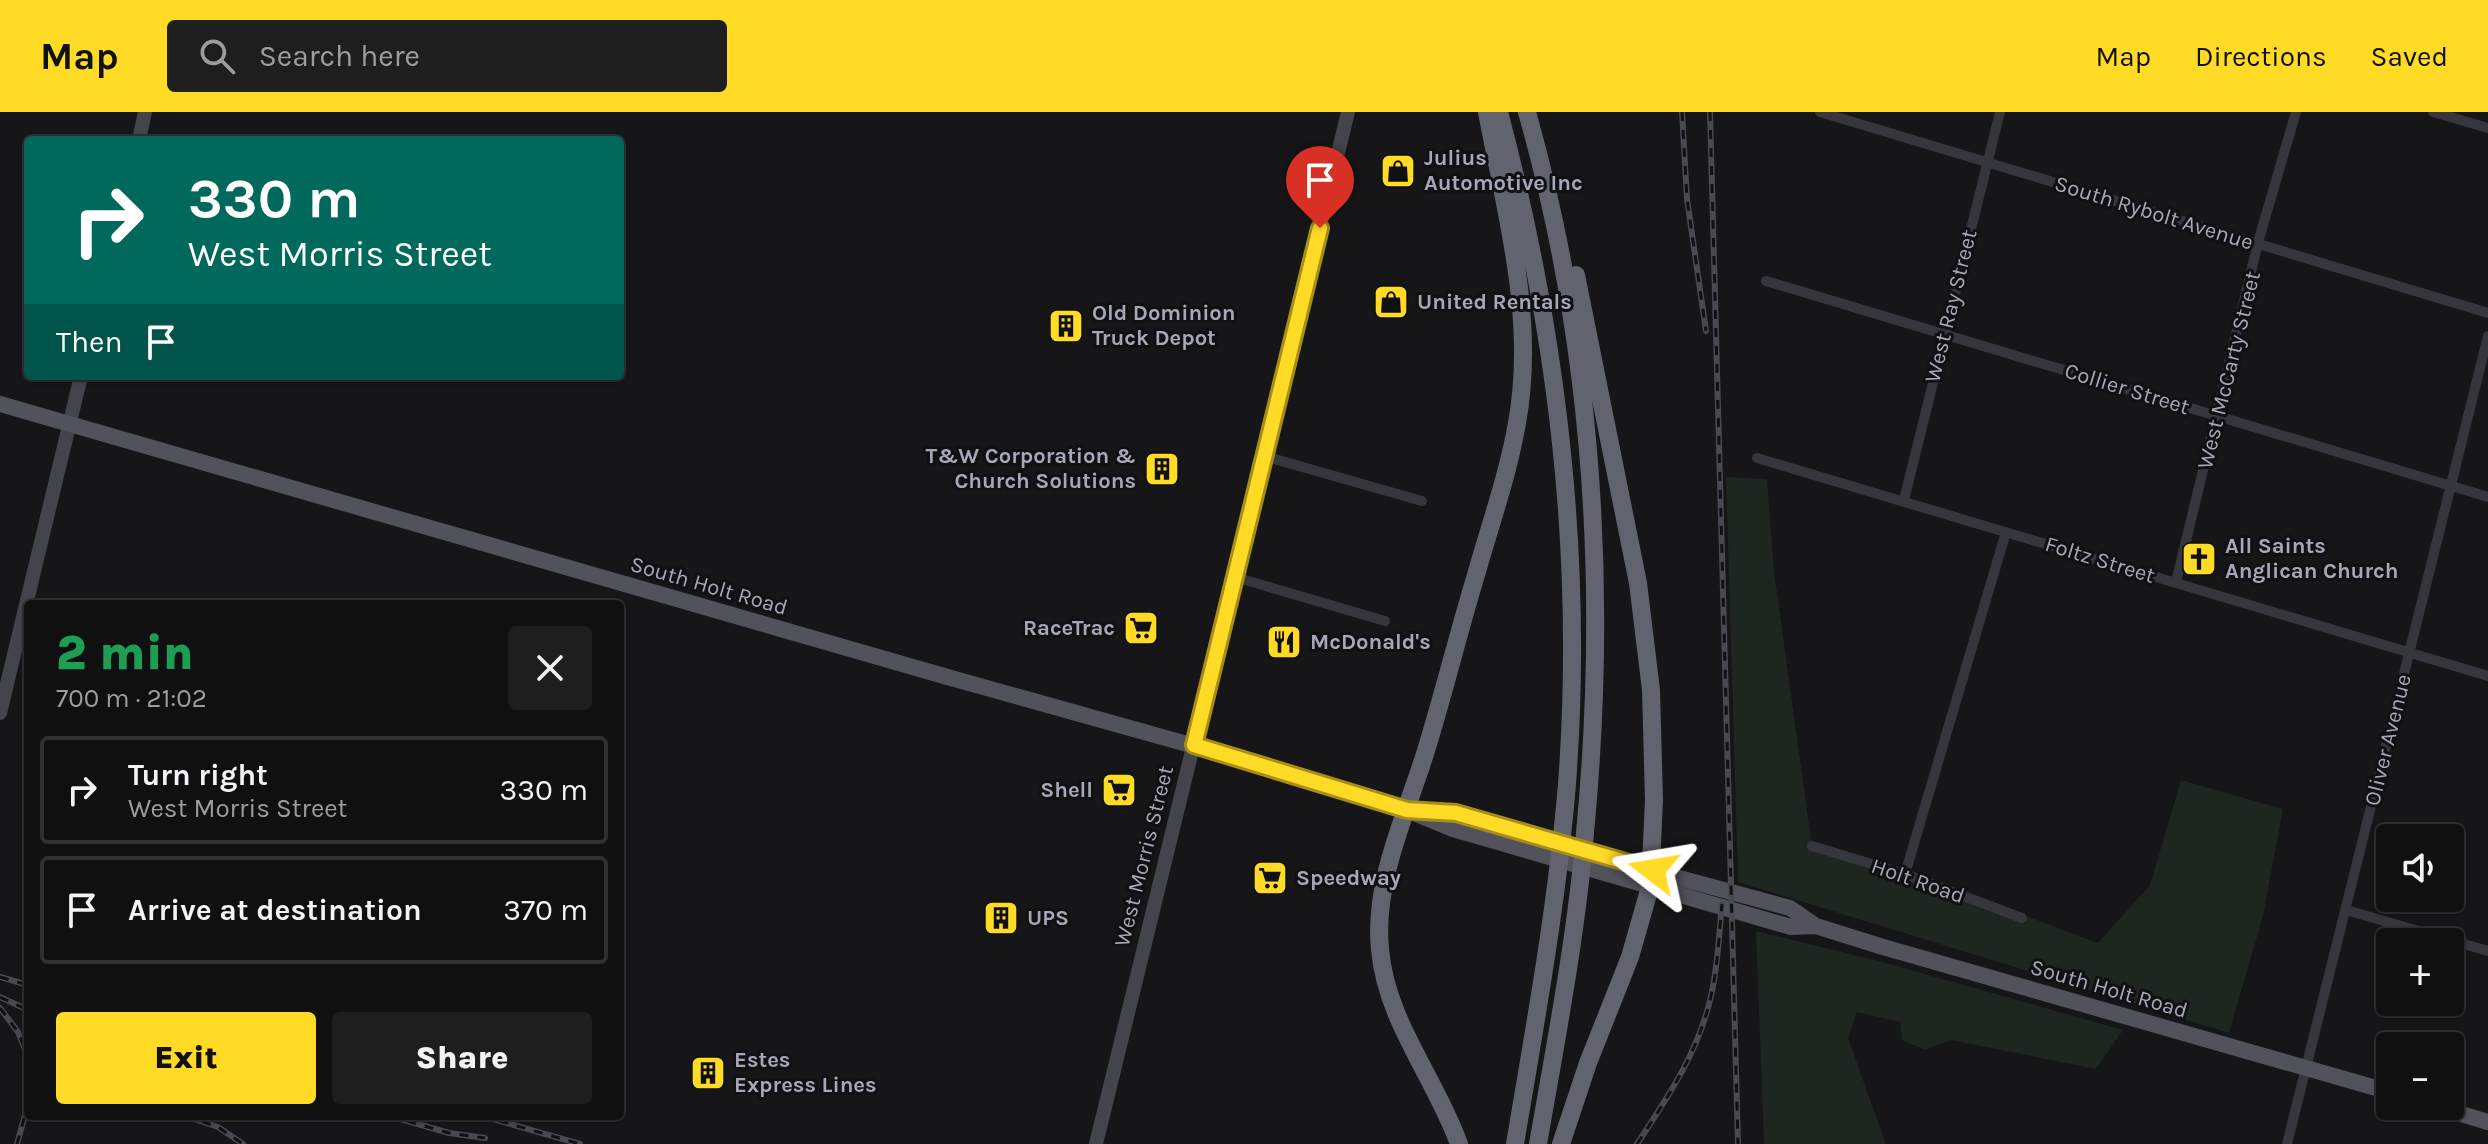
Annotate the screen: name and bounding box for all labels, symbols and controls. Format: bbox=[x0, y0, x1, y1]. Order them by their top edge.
search box bbox=[167, 20, 727, 92]
text: Map bbox=[40, 34, 119, 79]
icon: search bbox=[195, 34, 239, 78]
text: Search here bbox=[259, 38, 420, 74]
text: Map bbox=[2096, 40, 2151, 73]
text: Directions bbox=[2195, 40, 2327, 73]
text: Saved bbox=[2371, 40, 2448, 73]
place label: Julius Automotive Inc bbox=[1424, 145, 1583, 196]
pin bbox=[1286, 146, 1354, 228]
shop icon: Julius Automotive Inc bbox=[1379, 152, 1417, 190]
icon: arrive bbox=[1298, 158, 1342, 202]
text: 330 m bbox=[188, 166, 360, 231]
icon: right bbox=[56, 168, 160, 272]
street label: South Rybolt Avenue bbox=[2052, 170, 2256, 256]
street label: West Ray Street bbox=[1919, 227, 1983, 385]
text: West Morris Street bbox=[188, 233, 492, 275]
street label: West McCarty Street bbox=[2192, 268, 2266, 472]
shop icon: United Rentals bbox=[1372, 283, 1410, 321]
place label: United Rentals bbox=[1417, 289, 1572, 315]
place label: Old Dominion Truck Depot bbox=[1092, 300, 1236, 351]
building icon: Old Dominion Truck Depot bbox=[1047, 307, 1085, 345]
icon: arrive bbox=[139, 320, 183, 364]
text: Then bbox=[56, 324, 123, 360]
street label: Collier Street bbox=[2061, 358, 2193, 420]
place label: T&W Corporation & Church Solutions bbox=[925, 443, 1136, 494]
building icon: T&W Corporation & Church Solutions bbox=[1143, 450, 1181, 488]
street label: Foltz Street bbox=[2042, 531, 2158, 589]
place label: All Saints Anglican Church bbox=[2225, 533, 2398, 584]
church icon: All Saints Anglican Church bbox=[2180, 540, 2218, 578]
street label: South Holt Road bbox=[627, 551, 791, 621]
supermarket icon: RaceTrac bbox=[1122, 609, 1160, 647]
place label: RaceTrac bbox=[1023, 615, 1115, 641]
restaurant icon: McDonald's bbox=[1265, 623, 1303, 661]
text: 2 min bbox=[56, 625, 194, 681]
button: close bbox=[508, 626, 592, 710]
place label: McDonald's bbox=[1310, 629, 1431, 655]
street label: Oliver Avenue bbox=[2359, 671, 2417, 809]
text: 700 m · 21:02 bbox=[56, 683, 207, 714]
text: Turn right bbox=[128, 757, 268, 793]
street label: West Morris Street bbox=[1109, 763, 1179, 949]
icon: right bbox=[60, 768, 104, 812]
supermarket icon: Shell bbox=[1100, 771, 1138, 809]
text: 330 m bbox=[500, 772, 588, 808]
place label: Shell bbox=[1040, 777, 1093, 803]
text: West Morris Street bbox=[128, 793, 347, 824]
map controls bbox=[2376, 824, 2464, 1120]
button: sound bbox=[2376, 824, 2464, 912]
position arrow bbox=[1611, 828, 1695, 912]
street label: Holt Road bbox=[1868, 853, 1968, 909]
supermarket icon: Speedway bbox=[1251, 859, 1289, 897]
place label: Speedway bbox=[1296, 865, 1401, 891]
icon: arrive bbox=[60, 888, 104, 932]
text: Arrive at destination bbox=[128, 892, 422, 928]
text: 370 m bbox=[503, 892, 588, 928]
building icon: UPS bbox=[982, 899, 1020, 937]
place label: UPS bbox=[1027, 905, 1069, 931]
button: + bbox=[2376, 928, 2464, 1016]
street label: South Holt Road bbox=[2027, 954, 2191, 1024]
button: Exit bbox=[56, 1012, 316, 1104]
button: Share bbox=[332, 1012, 592, 1104]
button: − bbox=[2376, 1032, 2464, 1120]
place label: Estes Express Lines bbox=[734, 1047, 877, 1098]
building icon: Estes Express Lines bbox=[689, 1054, 727, 1092]

